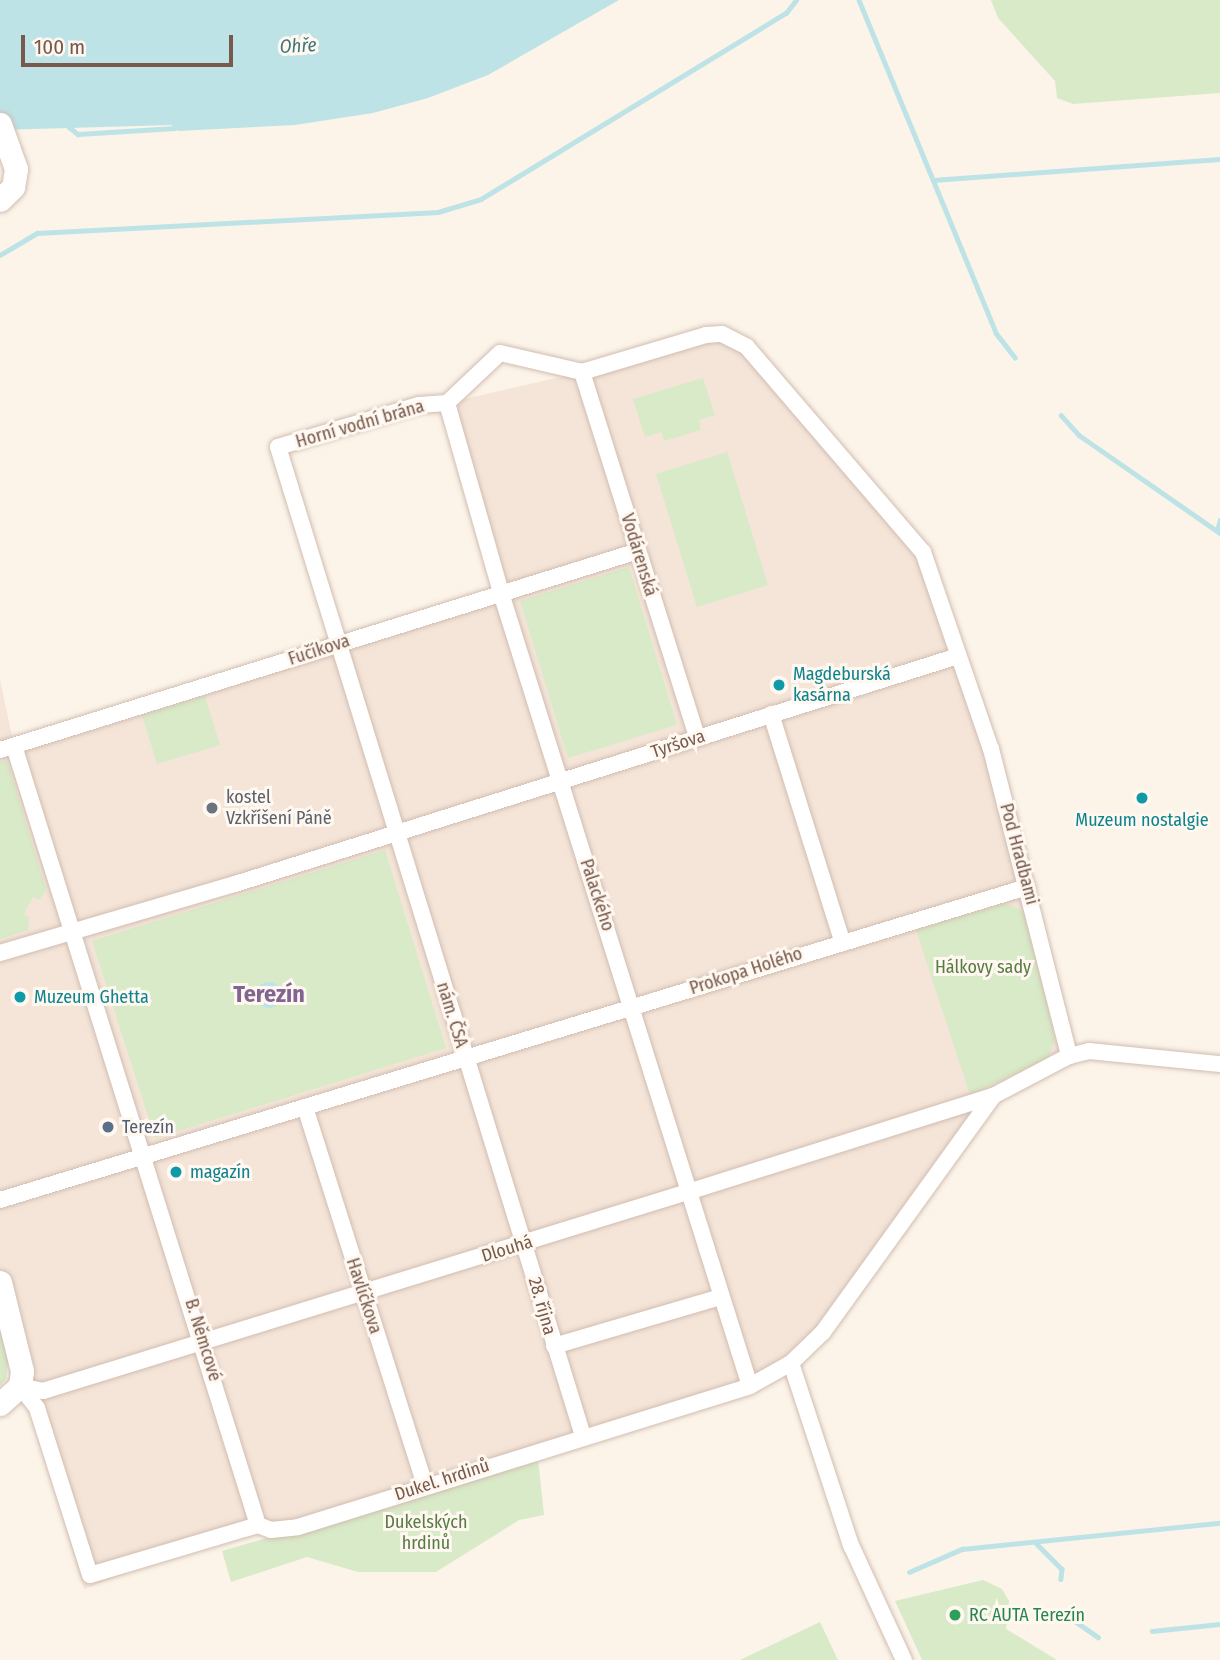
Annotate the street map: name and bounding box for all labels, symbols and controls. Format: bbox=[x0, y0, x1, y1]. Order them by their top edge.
scale bar bbox=[24, 21, 236, 65]
text: 100 m bbox=[34, 34, 85, 60]
water label: Ohře bbox=[279, 34, 317, 58]
street label: Horní vodní brána bbox=[293, 395, 427, 453]
street label: Vodárenská bbox=[616, 511, 662, 599]
street label: Fučíkova bbox=[286, 630, 352, 670]
place label: Magdeburská kasárna bbox=[793, 664, 891, 706]
marker: Magdeburská kasárna bbox=[771, 677, 787, 693]
street label: Tyršova bbox=[648, 725, 708, 763]
place label: kostel Vzkříšení Páně bbox=[226, 787, 332, 830]
marker: Muzeum nostalgie bbox=[1134, 790, 1150, 806]
marker: kostel Vzkříšení Páně bbox=[204, 800, 220, 816]
street label: Pod Hradbami bbox=[995, 801, 1043, 907]
place label: Muzeum nostalgie bbox=[1075, 809, 1209, 831]
street label: Palackého bbox=[575, 856, 619, 934]
street label: Prokopa Holého bbox=[687, 943, 805, 999]
park label: Hálkovy sady bbox=[935, 956, 1031, 978]
street label: nám. ČSA bbox=[432, 980, 472, 1050]
district label: Terezín bbox=[233, 981, 305, 1009]
place label: Muzeum Ghetta bbox=[34, 986, 149, 1008]
marker: Muzeum Ghetta bbox=[12, 989, 28, 1005]
place label: Terezín bbox=[122, 1116, 174, 1138]
marker: Terezín bbox=[100, 1119, 116, 1135]
place label: magazín bbox=[190, 1161, 251, 1183]
marker: magazín bbox=[168, 1164, 184, 1180]
street label: Dlouhá bbox=[479, 1231, 535, 1267]
street label: Havlíčkova bbox=[342, 1255, 386, 1337]
street label: 28. října bbox=[524, 1275, 560, 1337]
street label: B. Němcové bbox=[180, 1296, 226, 1384]
street label: Dukel. hrdinů bbox=[392, 1455, 492, 1505]
park label: Dukelských hrdinů bbox=[385, 1512, 467, 1554]
place label: RC AUTA Terezín bbox=[969, 1604, 1085, 1626]
marker: RC AUTA Terezín bbox=[947, 1607, 963, 1623]

